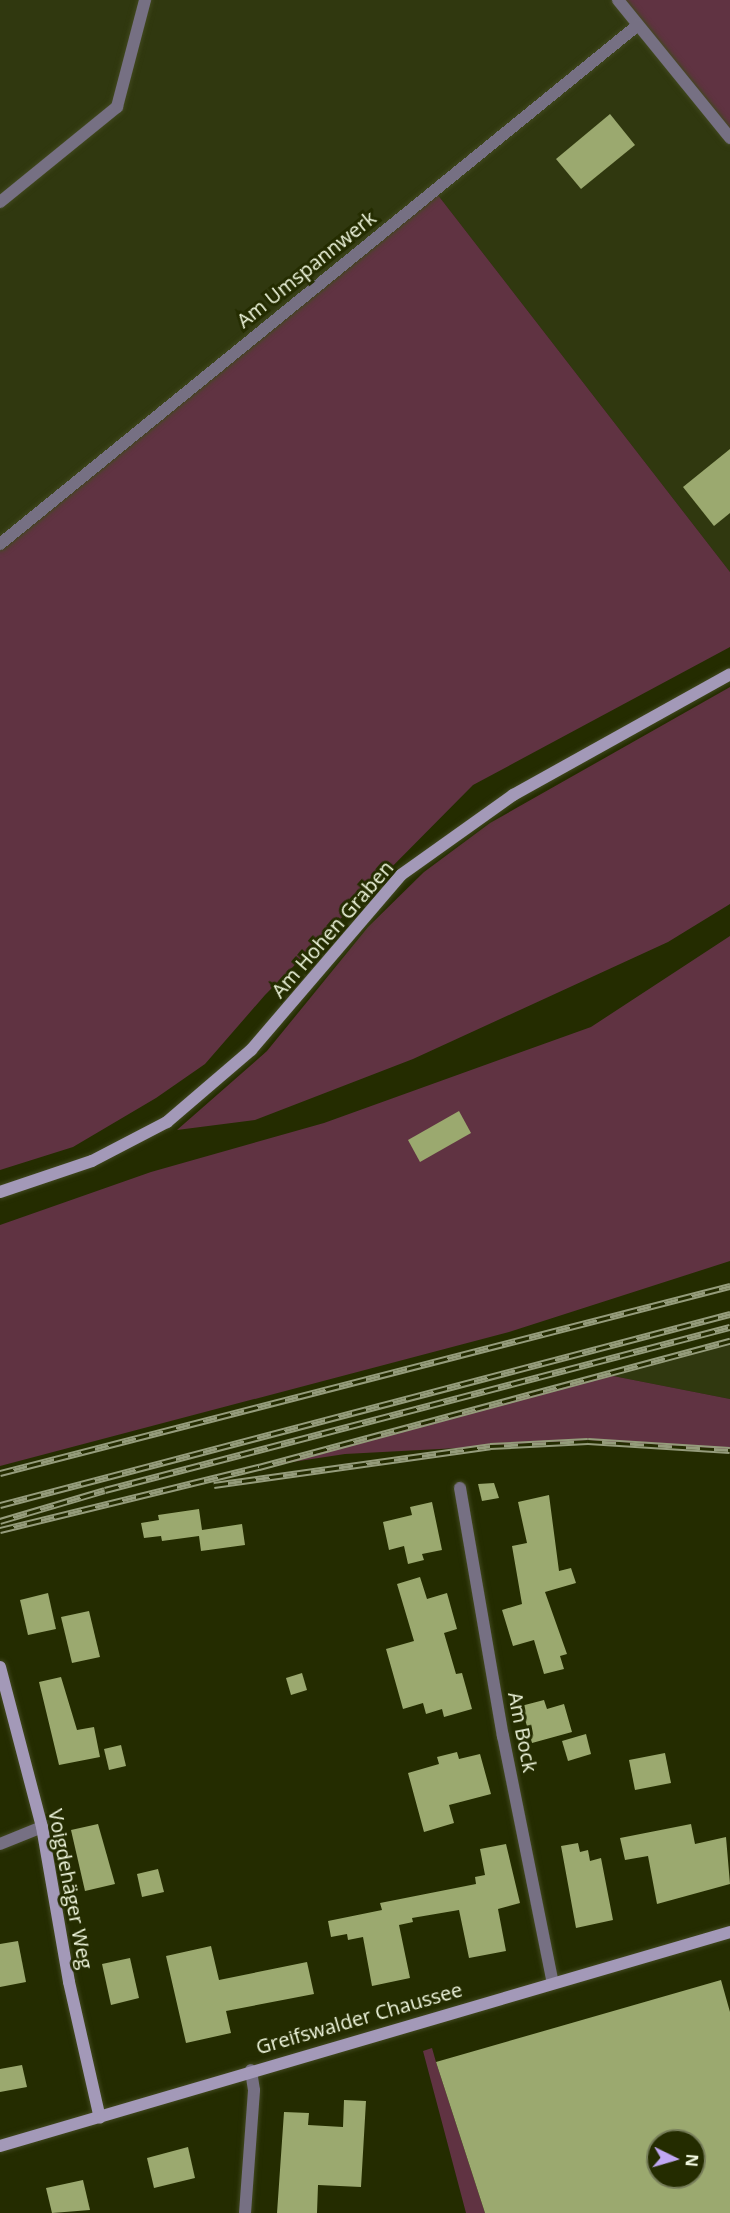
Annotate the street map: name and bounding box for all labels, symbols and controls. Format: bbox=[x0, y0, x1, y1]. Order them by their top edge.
street label: Am Umspannwerk bbox=[232, 205, 380, 333]
street label: Am Hohen Graben bbox=[266, 856, 398, 1002]
street label: Am Bock bbox=[503, 1690, 543, 1774]
street label: Voigdehäger Weg bbox=[44, 1807, 98, 1971]
street label: Greifswalder Chaussee bbox=[253, 1977, 465, 2059]
north arrow bbox=[646, 2129, 706, 2189]
text: N bbox=[680, 2153, 703, 2168]

